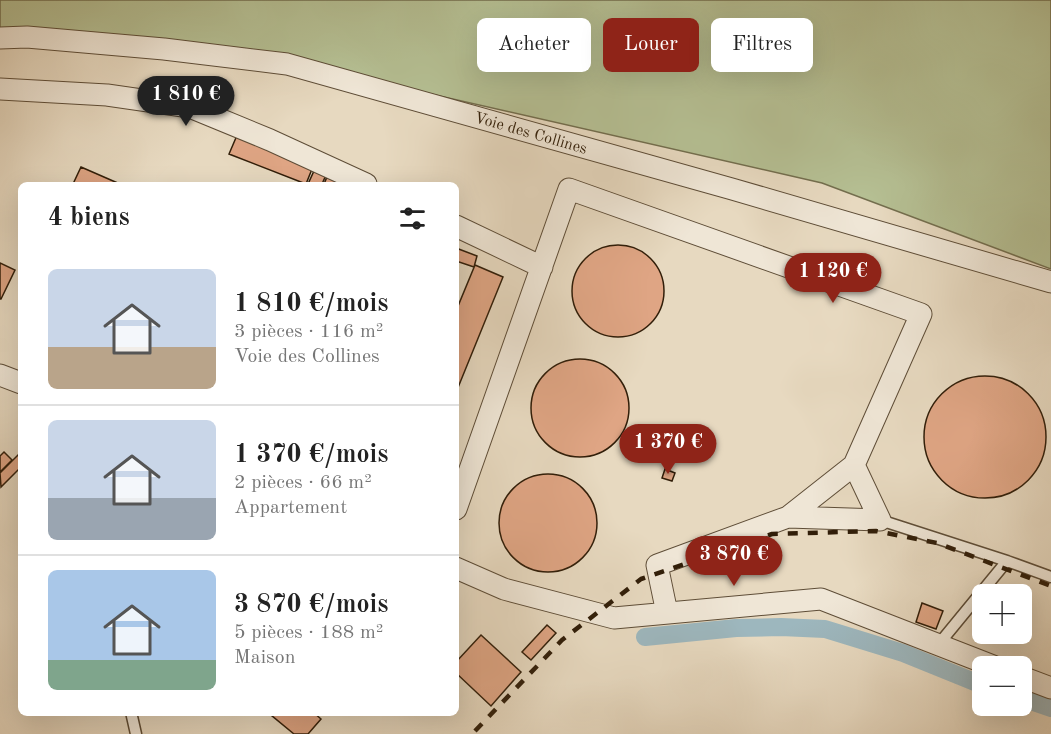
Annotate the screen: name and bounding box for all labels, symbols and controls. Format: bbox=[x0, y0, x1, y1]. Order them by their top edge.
chip: Acheter bbox=[477, 18, 591, 72]
chip: Louer bbox=[603, 18, 699, 72]
chip: Filtres bbox=[711, 18, 813, 72]
pin: 1 810 € bbox=[131, 76, 241, 127]
text: 1 810 € bbox=[151, 85, 221, 105]
street label: Voie des Collines bbox=[472, 110, 589, 158]
icon: filters bbox=[396, 202, 429, 235]
text: 4 biens bbox=[48, 205, 130, 231]
pin: 1 120 € bbox=[778, 253, 888, 304]
text: 1 120 € bbox=[798, 262, 868, 282]
text: 1 810 €/mois bbox=[234, 291, 388, 317]
icon: home bbox=[96, 293, 168, 365]
text: 3 pièces · 116 m² bbox=[234, 322, 383, 342]
text: Voie des Collines bbox=[234, 347, 380, 367]
pin: 1 370 € bbox=[613, 424, 723, 475]
text: 1 370 € bbox=[633, 433, 703, 453]
text: 1 370 €/mois bbox=[234, 442, 388, 468]
icon: home bbox=[96, 444, 168, 516]
text: 2 pièces · 66 m² bbox=[234, 473, 372, 493]
text: Appartement bbox=[234, 498, 347, 518]
pin: 3 870 € bbox=[679, 536, 789, 587]
text: 3 870 € bbox=[699, 545, 769, 565]
map controls bbox=[972, 584, 1032, 716]
button: + bbox=[972, 584, 1032, 644]
text: 3 870 €/mois bbox=[234, 592, 388, 618]
icon: home bbox=[96, 594, 168, 666]
text: 5 pièces · 188 m² bbox=[234, 623, 383, 643]
text: Maison bbox=[234, 648, 295, 668]
button: − bbox=[972, 656, 1032, 716]

